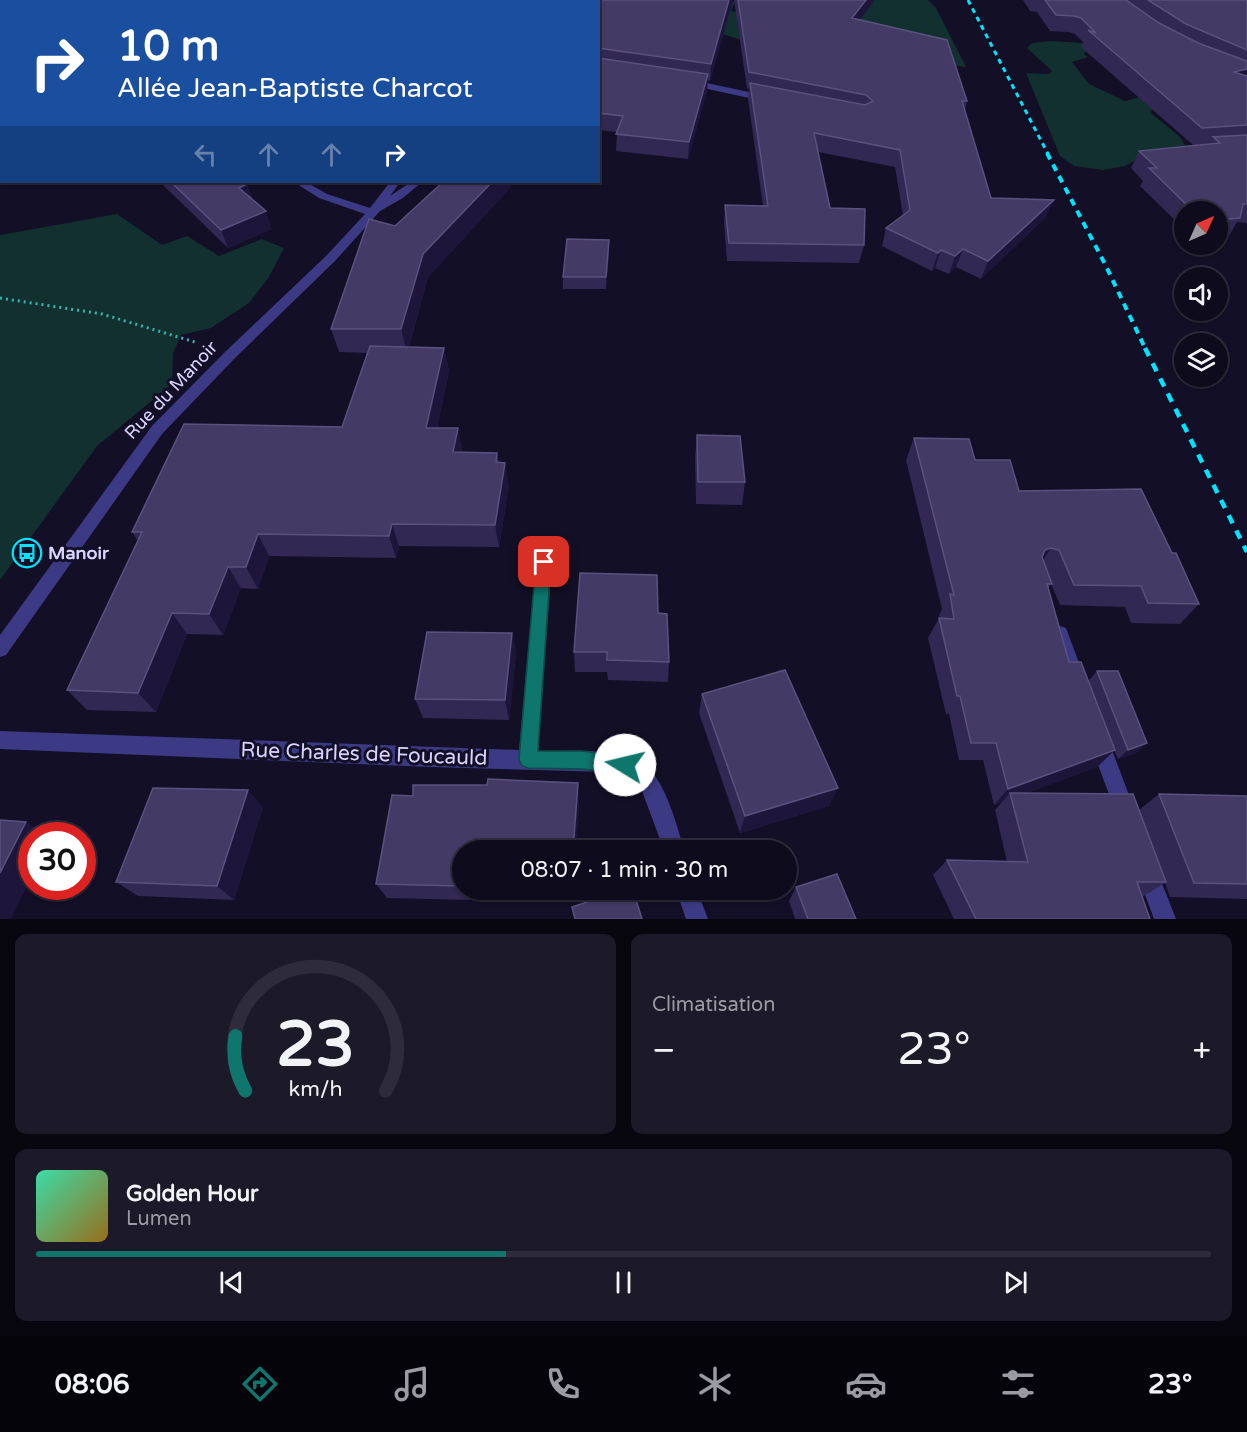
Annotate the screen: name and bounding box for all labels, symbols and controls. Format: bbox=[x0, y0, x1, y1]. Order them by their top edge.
text: 10 m bbox=[117, 21, 219, 72]
icon: right bbox=[18, 24, 96, 102]
text: Allée Jean-Baptiste Charcot bbox=[117, 72, 473, 105]
icon: left bbox=[189, 138, 222, 171]
icon: ahead bbox=[252, 138, 285, 171]
icon: ahead bbox=[315, 138, 348, 171]
icon: right bbox=[378, 138, 411, 171]
north arrow bbox=[1174, 201, 1228, 255]
map controls bbox=[1174, 201, 1228, 387]
button: sound bbox=[1174, 267, 1228, 321]
button: layers bbox=[1174, 333, 1228, 387]
street label: Rue du Manoir bbox=[120, 336, 222, 444]
pin bbox=[518, 536, 569, 587]
bus stop icon: Manoir bbox=[11, 537, 43, 569]
place label: Manoir bbox=[48, 542, 110, 564]
icon: arrive bbox=[527, 545, 560, 578]
position arrow bbox=[593, 733, 657, 797]
street label: Rue Charles de Foucauld bbox=[240, 737, 488, 771]
speed limit sign: 30 bbox=[18, 822, 96, 900]
text: 08:07 · 1 min · 30 m bbox=[521, 857, 728, 883]
text: Climatisation bbox=[652, 993, 775, 1017]
text: 23 bbox=[276, 1008, 355, 1083]
text: 23° bbox=[897, 1023, 971, 1077]
text: − bbox=[652, 1031, 676, 1070]
text: + bbox=[1192, 1031, 1211, 1070]
text: km/h bbox=[289, 1076, 342, 1102]
text: Golden Hour bbox=[126, 1181, 258, 1207]
text: Lumen bbox=[126, 1207, 192, 1231]
icon: previous bbox=[215, 1266, 248, 1299]
icon: pause bbox=[607, 1266, 640, 1299]
icon: next bbox=[999, 1266, 1032, 1299]
icon: directions bbox=[239, 1363, 281, 1405]
icon: music bbox=[391, 1363, 433, 1405]
icon: phone bbox=[542, 1363, 584, 1405]
icon: climate bbox=[694, 1363, 736, 1405]
icon: car bbox=[845, 1363, 887, 1405]
icon: filters bbox=[997, 1363, 1039, 1405]
text: 08:06 bbox=[55, 1368, 130, 1401]
text: 23° bbox=[1148, 1368, 1192, 1401]

